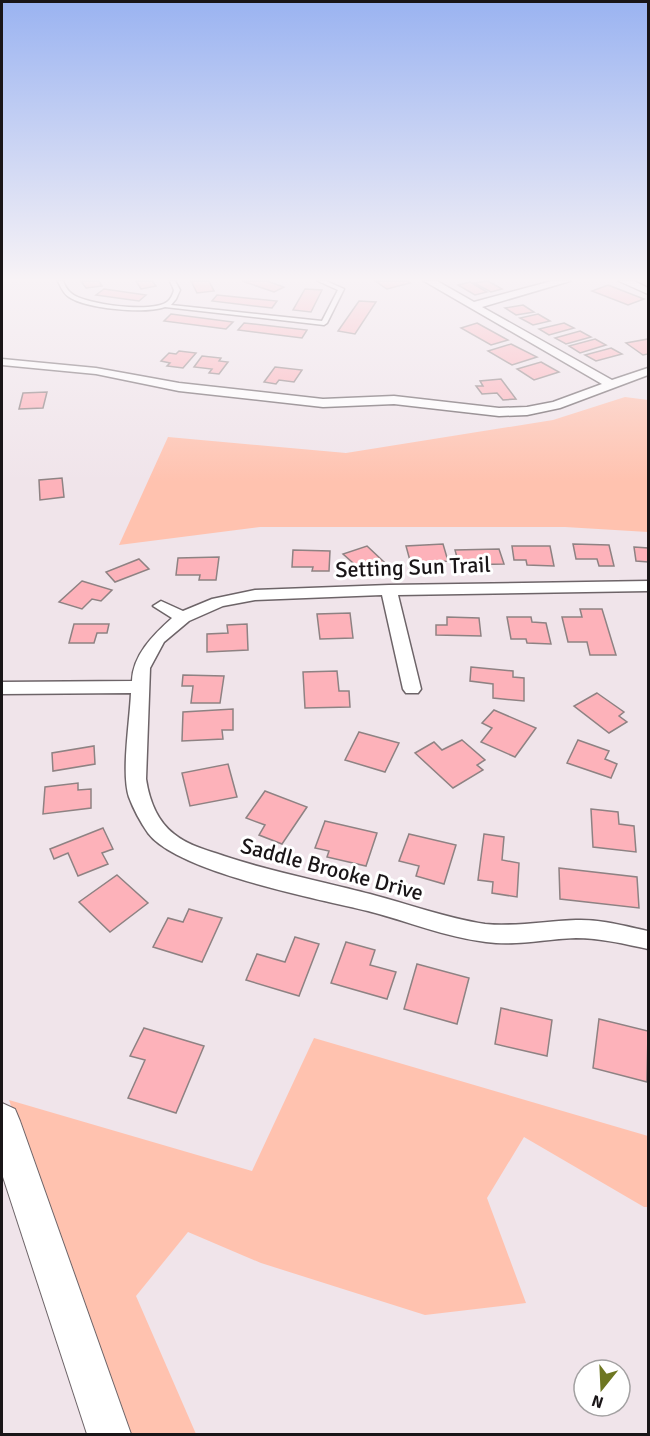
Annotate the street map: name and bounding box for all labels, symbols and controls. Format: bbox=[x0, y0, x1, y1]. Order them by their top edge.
street label: Setting Sun Trail bbox=[335, 551, 491, 583]
street label: Saddle Brooke Drive bbox=[238, 832, 426, 906]
north arrow bbox=[572, 1358, 632, 1418]
text: N bbox=[589, 1390, 606, 1413]

